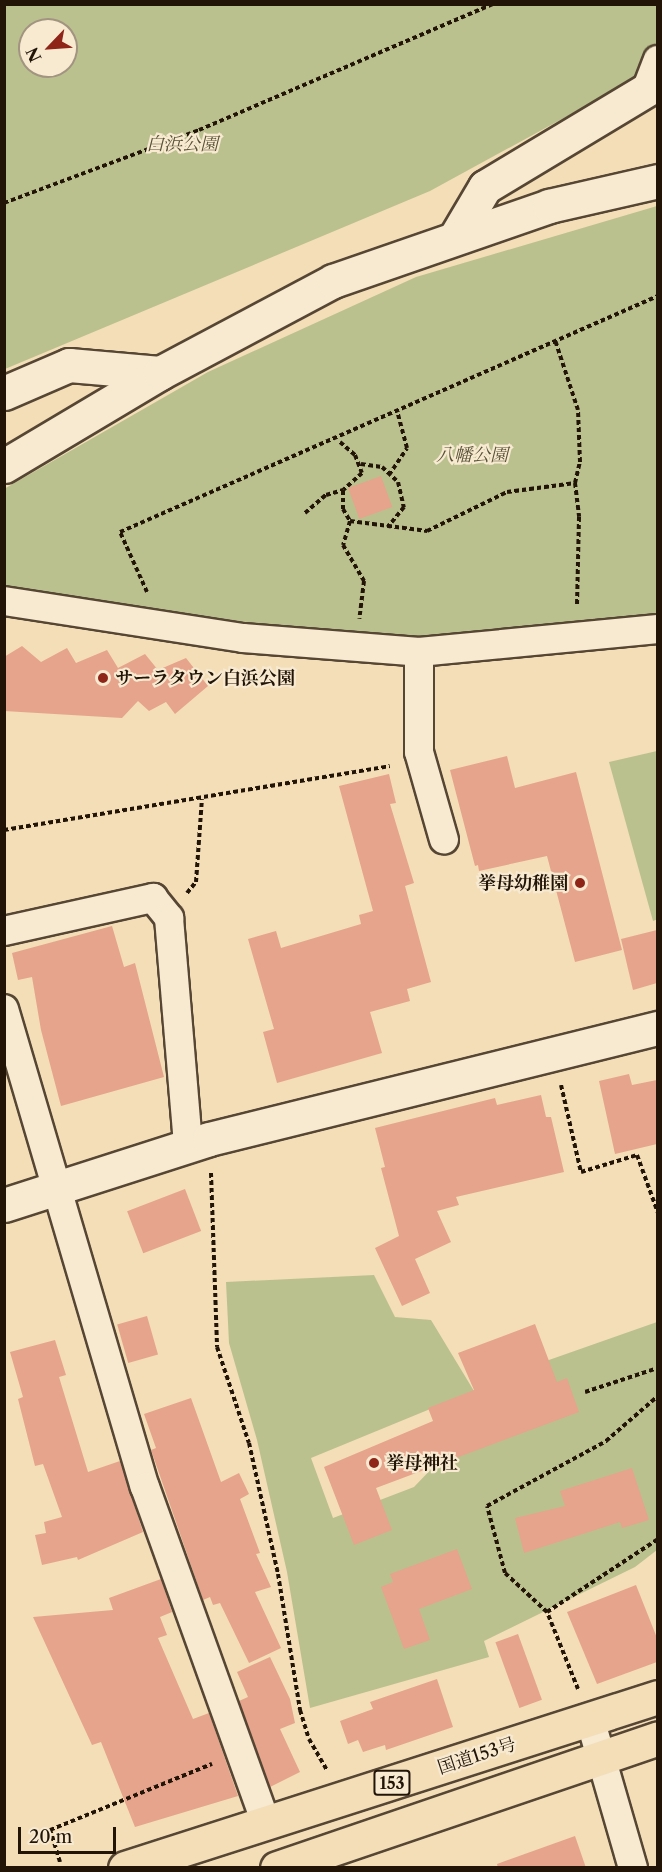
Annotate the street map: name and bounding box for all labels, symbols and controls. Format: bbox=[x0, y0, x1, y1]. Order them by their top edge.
north arrow bbox=[18, 18, 78, 78]
text: N bbox=[21, 44, 46, 65]
park label: 白浜公園 bbox=[146, 133, 218, 155]
park label: 八幡公園 bbox=[436, 444, 508, 466]
place label: サーラタウン白浜公園 bbox=[115, 667, 295, 689]
marker: サーラタウン白浜公園 bbox=[96, 671, 110, 685]
place label: 挙母幼稚園 bbox=[478, 872, 568, 894]
marker: 挙母幼稚園 bbox=[573, 876, 587, 890]
place label: 挙母神社 bbox=[386, 1452, 458, 1474]
marker: 挙母神社 bbox=[367, 1456, 381, 1470]
street label: 国道153号 bbox=[435, 1733, 519, 1779]
road number: 153 bbox=[372, 1770, 412, 1796]
scale bar bbox=[21, 1815, 118, 1853]
text: 20 m bbox=[29, 1826, 72, 1848]

